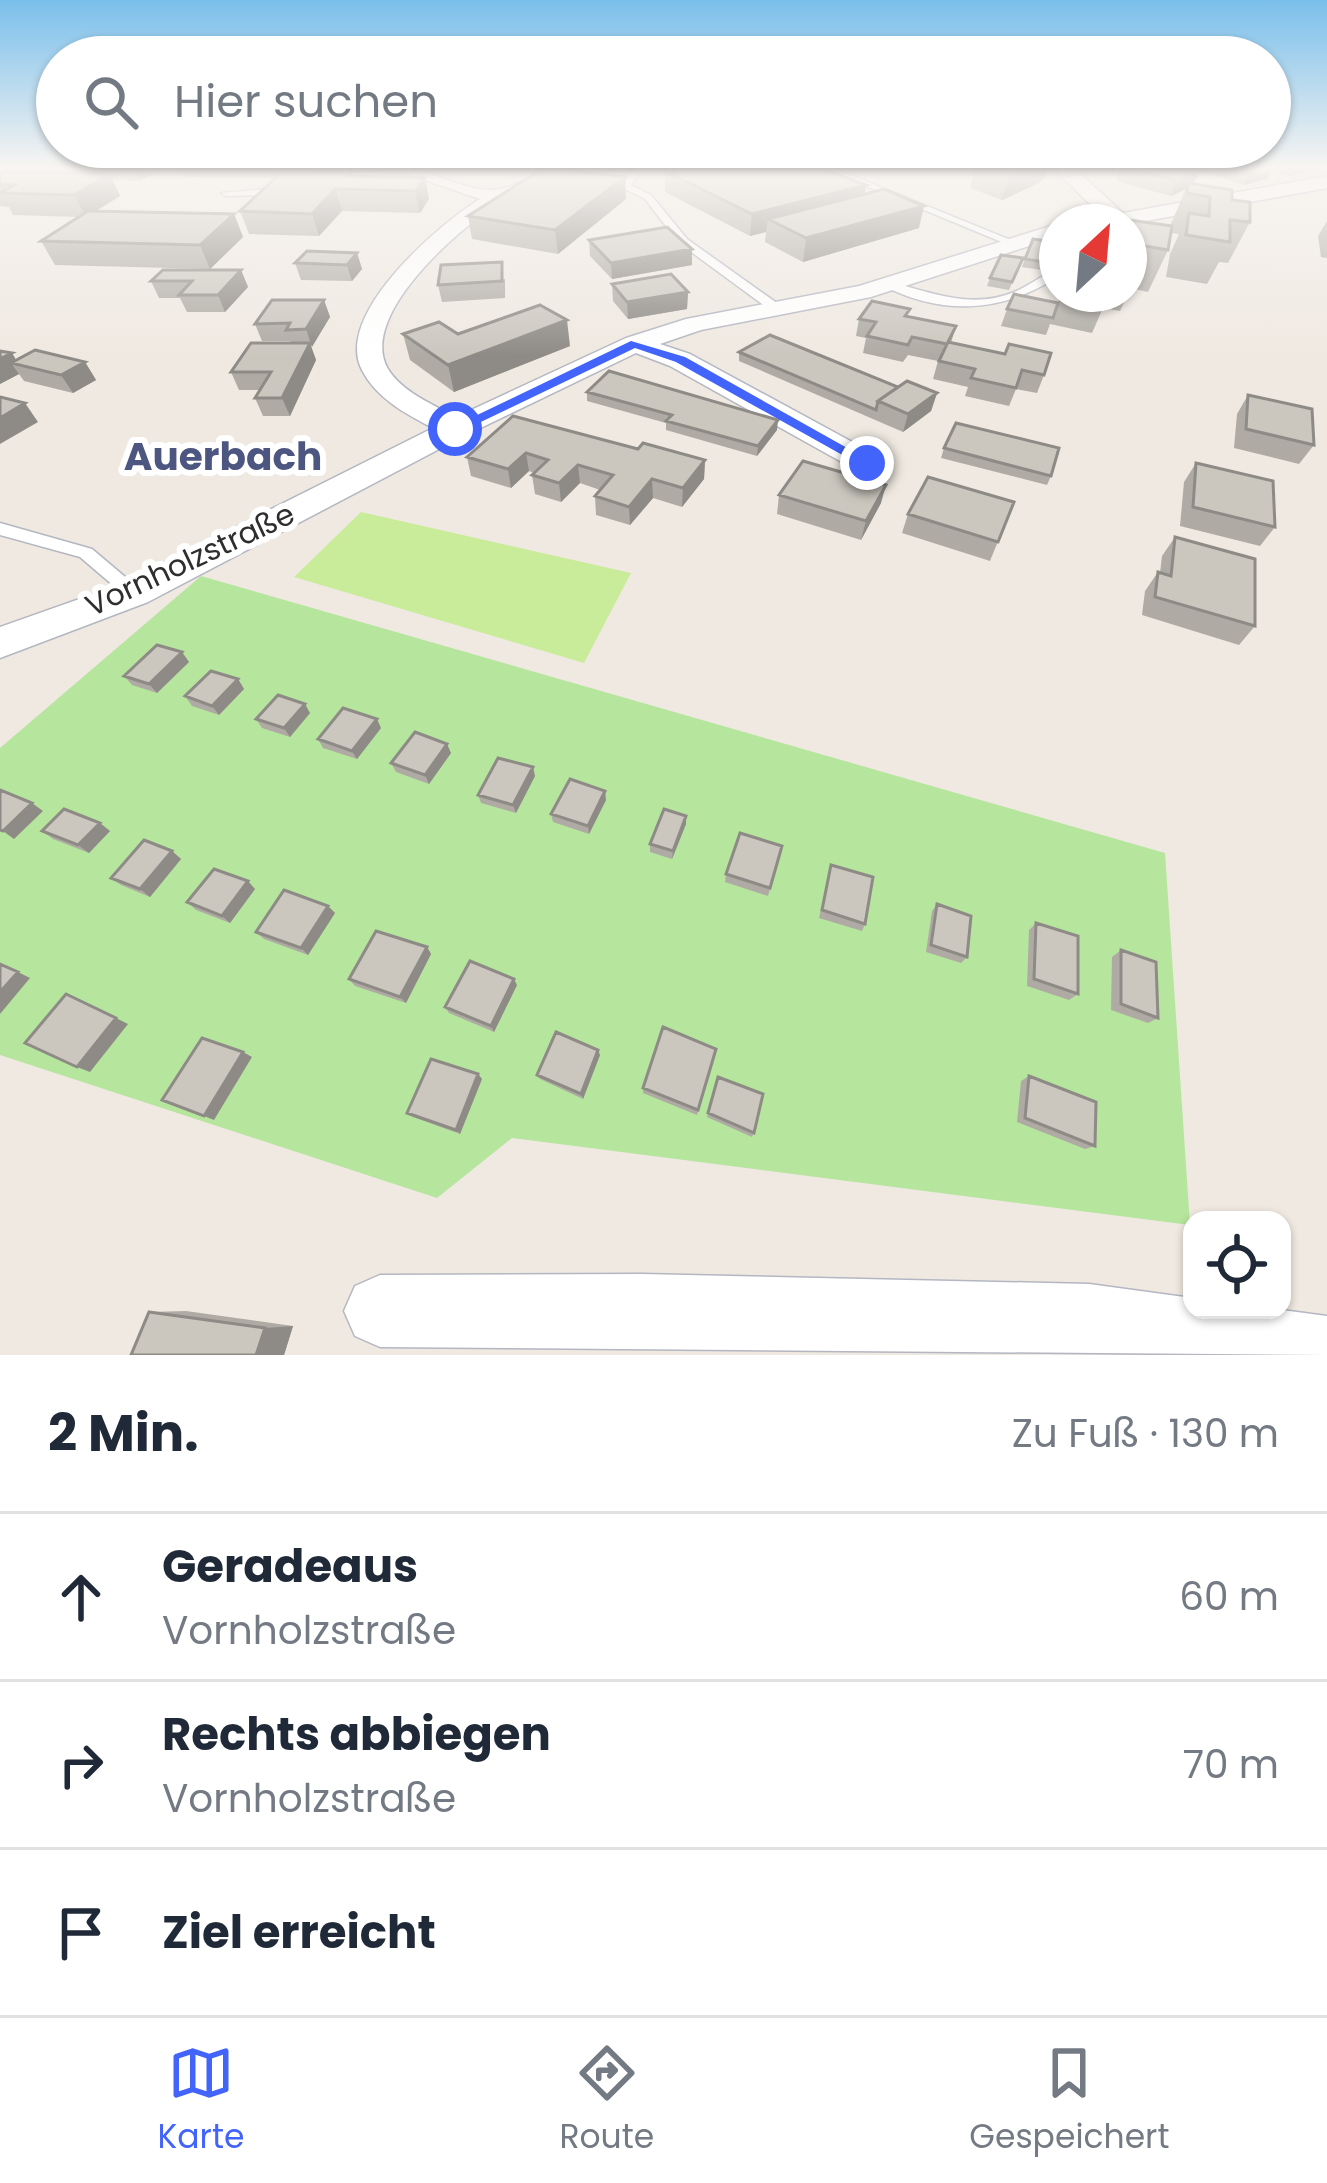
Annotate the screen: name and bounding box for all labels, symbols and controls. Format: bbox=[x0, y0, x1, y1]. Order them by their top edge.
search box bbox=[36, 36, 1291, 168]
icon: search bbox=[78, 69, 144, 135]
text: Hier suchen bbox=[174, 70, 438, 133]
north arrow bbox=[1039, 204, 1147, 312]
route start bbox=[428, 402, 482, 456]
district label: Auerbach bbox=[124, 429, 322, 484]
route end bbox=[840, 436, 894, 490]
street label: Vornholzstraße bbox=[78, 492, 301, 627]
map controls bbox=[1183, 1211, 1291, 1319]
button: locate bbox=[1183, 1211, 1291, 1319]
text: 2 Min. bbox=[48, 1397, 199, 1469]
text: Zu Fuß · 130 m bbox=[1012, 1406, 1279, 1461]
text: Geradeaus bbox=[162, 1535, 418, 1598]
icon: ahead bbox=[48, 1564, 114, 1630]
text: 60 m bbox=[1179, 1569, 1279, 1624]
text: Vornholzstraße bbox=[162, 1603, 456, 1658]
text: Rechts abbiegen bbox=[162, 1703, 551, 1766]
icon: right bbox=[48, 1732, 114, 1798]
text: 70 m bbox=[1183, 1737, 1279, 1792]
text: Vornholzstraße bbox=[162, 1771, 456, 1826]
icon: arrive bbox=[48, 1900, 114, 1966]
text: Ziel erreicht bbox=[162, 1901, 436, 1964]
tab: Karte bbox=[158, 2040, 244, 2162]
tab: Route bbox=[559, 2040, 654, 2162]
tab: Gespeichert bbox=[969, 2040, 1169, 2162]

